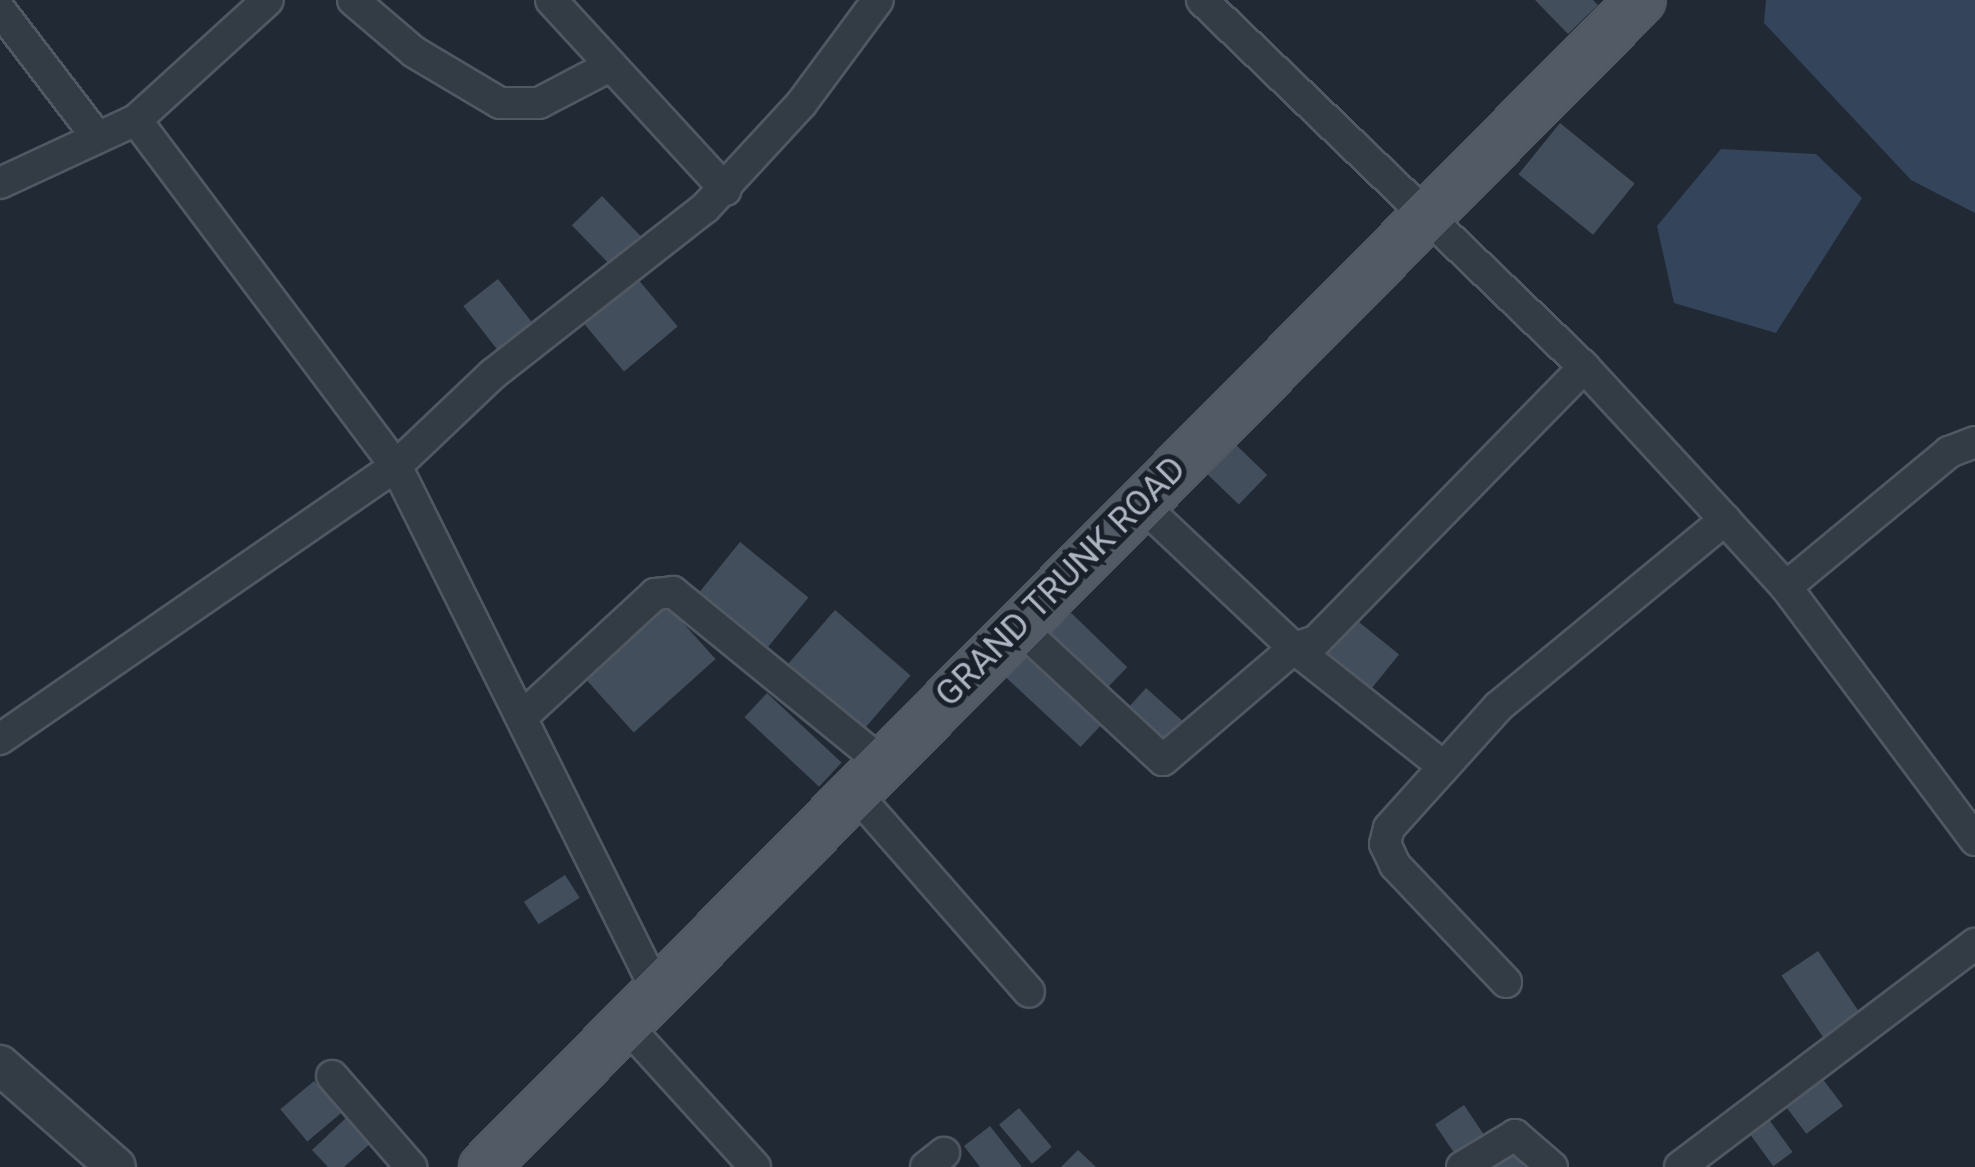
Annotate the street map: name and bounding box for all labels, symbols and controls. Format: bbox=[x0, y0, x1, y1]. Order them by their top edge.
street label: GRAND TRUNK ROAD bbox=[927, 448, 1195, 716]

